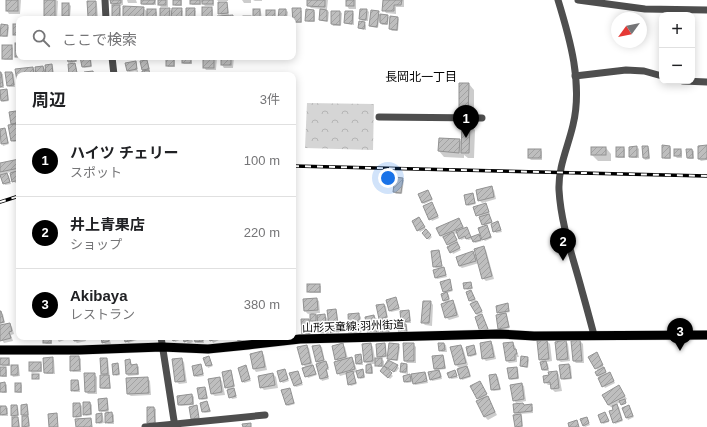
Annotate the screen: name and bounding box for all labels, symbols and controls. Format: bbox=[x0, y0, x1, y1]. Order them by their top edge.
north arrow bbox=[611, 12, 647, 48]
map controls bbox=[659, 12, 695, 84]
button: + bbox=[659, 12, 695, 48]
search box bbox=[16, 16, 296, 60]
icon: search bbox=[30, 27, 52, 49]
text: ここで検索 bbox=[62, 31, 137, 48]
button: − bbox=[659, 48, 695, 84]
district label: 長岡北一丁目 bbox=[385, 70, 457, 84]
text: 周辺 bbox=[32, 91, 66, 110]
text: 3件 bbox=[260, 92, 280, 107]
pin: 1 bbox=[453, 105, 479, 138]
text: ハイツ チェリー bbox=[70, 144, 179, 161]
text: 1 bbox=[41, 153, 49, 168]
text: 100 m bbox=[244, 153, 280, 168]
text: スポット bbox=[70, 165, 122, 180]
your location bbox=[378, 168, 398, 188]
text: 井上青果店 bbox=[70, 216, 145, 233]
text: 2 bbox=[41, 225, 49, 240]
text: 220 m bbox=[244, 225, 280, 240]
pin: 2 bbox=[550, 228, 576, 261]
text: ショップ bbox=[70, 237, 122, 252]
text: Akibaya bbox=[70, 287, 128, 304]
text: 3 bbox=[41, 297, 49, 312]
text: 380 m bbox=[244, 297, 280, 312]
text: レストラン bbox=[70, 307, 135, 322]
street label: 山形天童線;羽州街道 bbox=[302, 318, 404, 334]
pin: 3 bbox=[667, 318, 693, 351]

